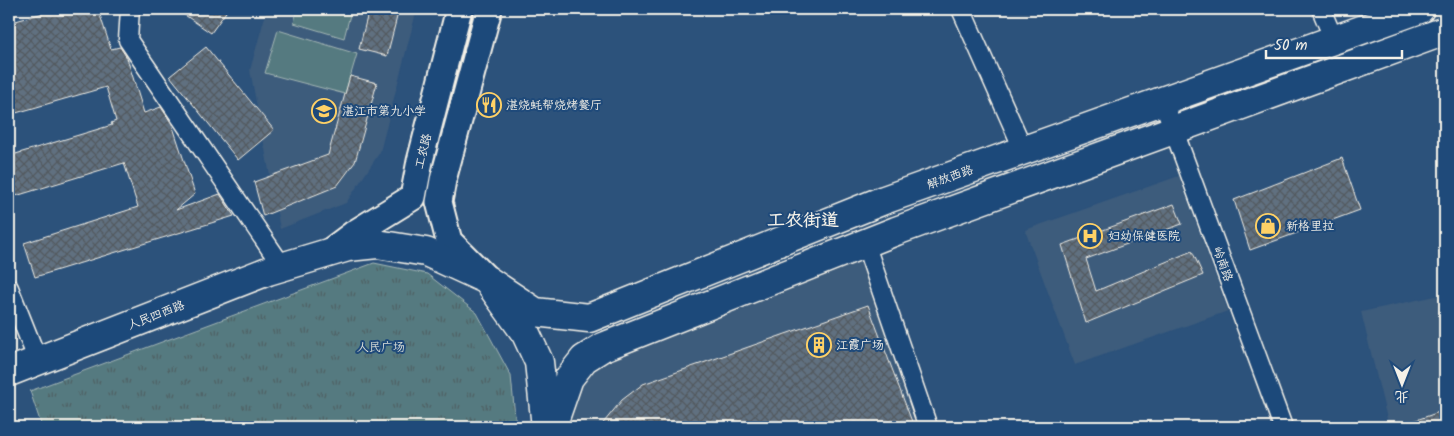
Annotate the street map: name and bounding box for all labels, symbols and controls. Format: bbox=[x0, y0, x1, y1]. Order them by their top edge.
scale bar bbox=[1266, 28, 1403, 60]
text: 50 m bbox=[1274, 34, 1308, 58]
restaurant icon: 湛烧蚝帮烧烤餐厅 bbox=[476, 92, 502, 118]
place label: 湛烧蚝帮烧烤餐厅 bbox=[506, 96, 602, 115]
school or university icon: 湛江市第九小学 bbox=[311, 98, 337, 124]
place label: 湛江市第九小学 bbox=[342, 102, 426, 121]
street label: 工农路 bbox=[410, 131, 437, 171]
street label: 解放西路 bbox=[924, 160, 976, 195]
district label: 工农街道 bbox=[767, 207, 839, 236]
shop icon: 新格里拉 bbox=[1255, 213, 1281, 239]
place label: 新格里拉 bbox=[1286, 217, 1334, 236]
hospital icon: 妇幼保健医院 bbox=[1077, 223, 1103, 249]
place label: 妇幼保健医院 bbox=[1108, 227, 1180, 246]
street label: 岭南路 bbox=[1207, 244, 1238, 284]
street label: 人民四西路 bbox=[125, 296, 188, 335]
building icon: 江霞广场 bbox=[806, 332, 832, 358]
place label: 江霞广场 bbox=[836, 336, 884, 355]
park label: 人民广场 bbox=[357, 338, 405, 357]
north arrow bbox=[1376, 358, 1426, 408]
text: 北 bbox=[1395, 385, 1409, 407]

